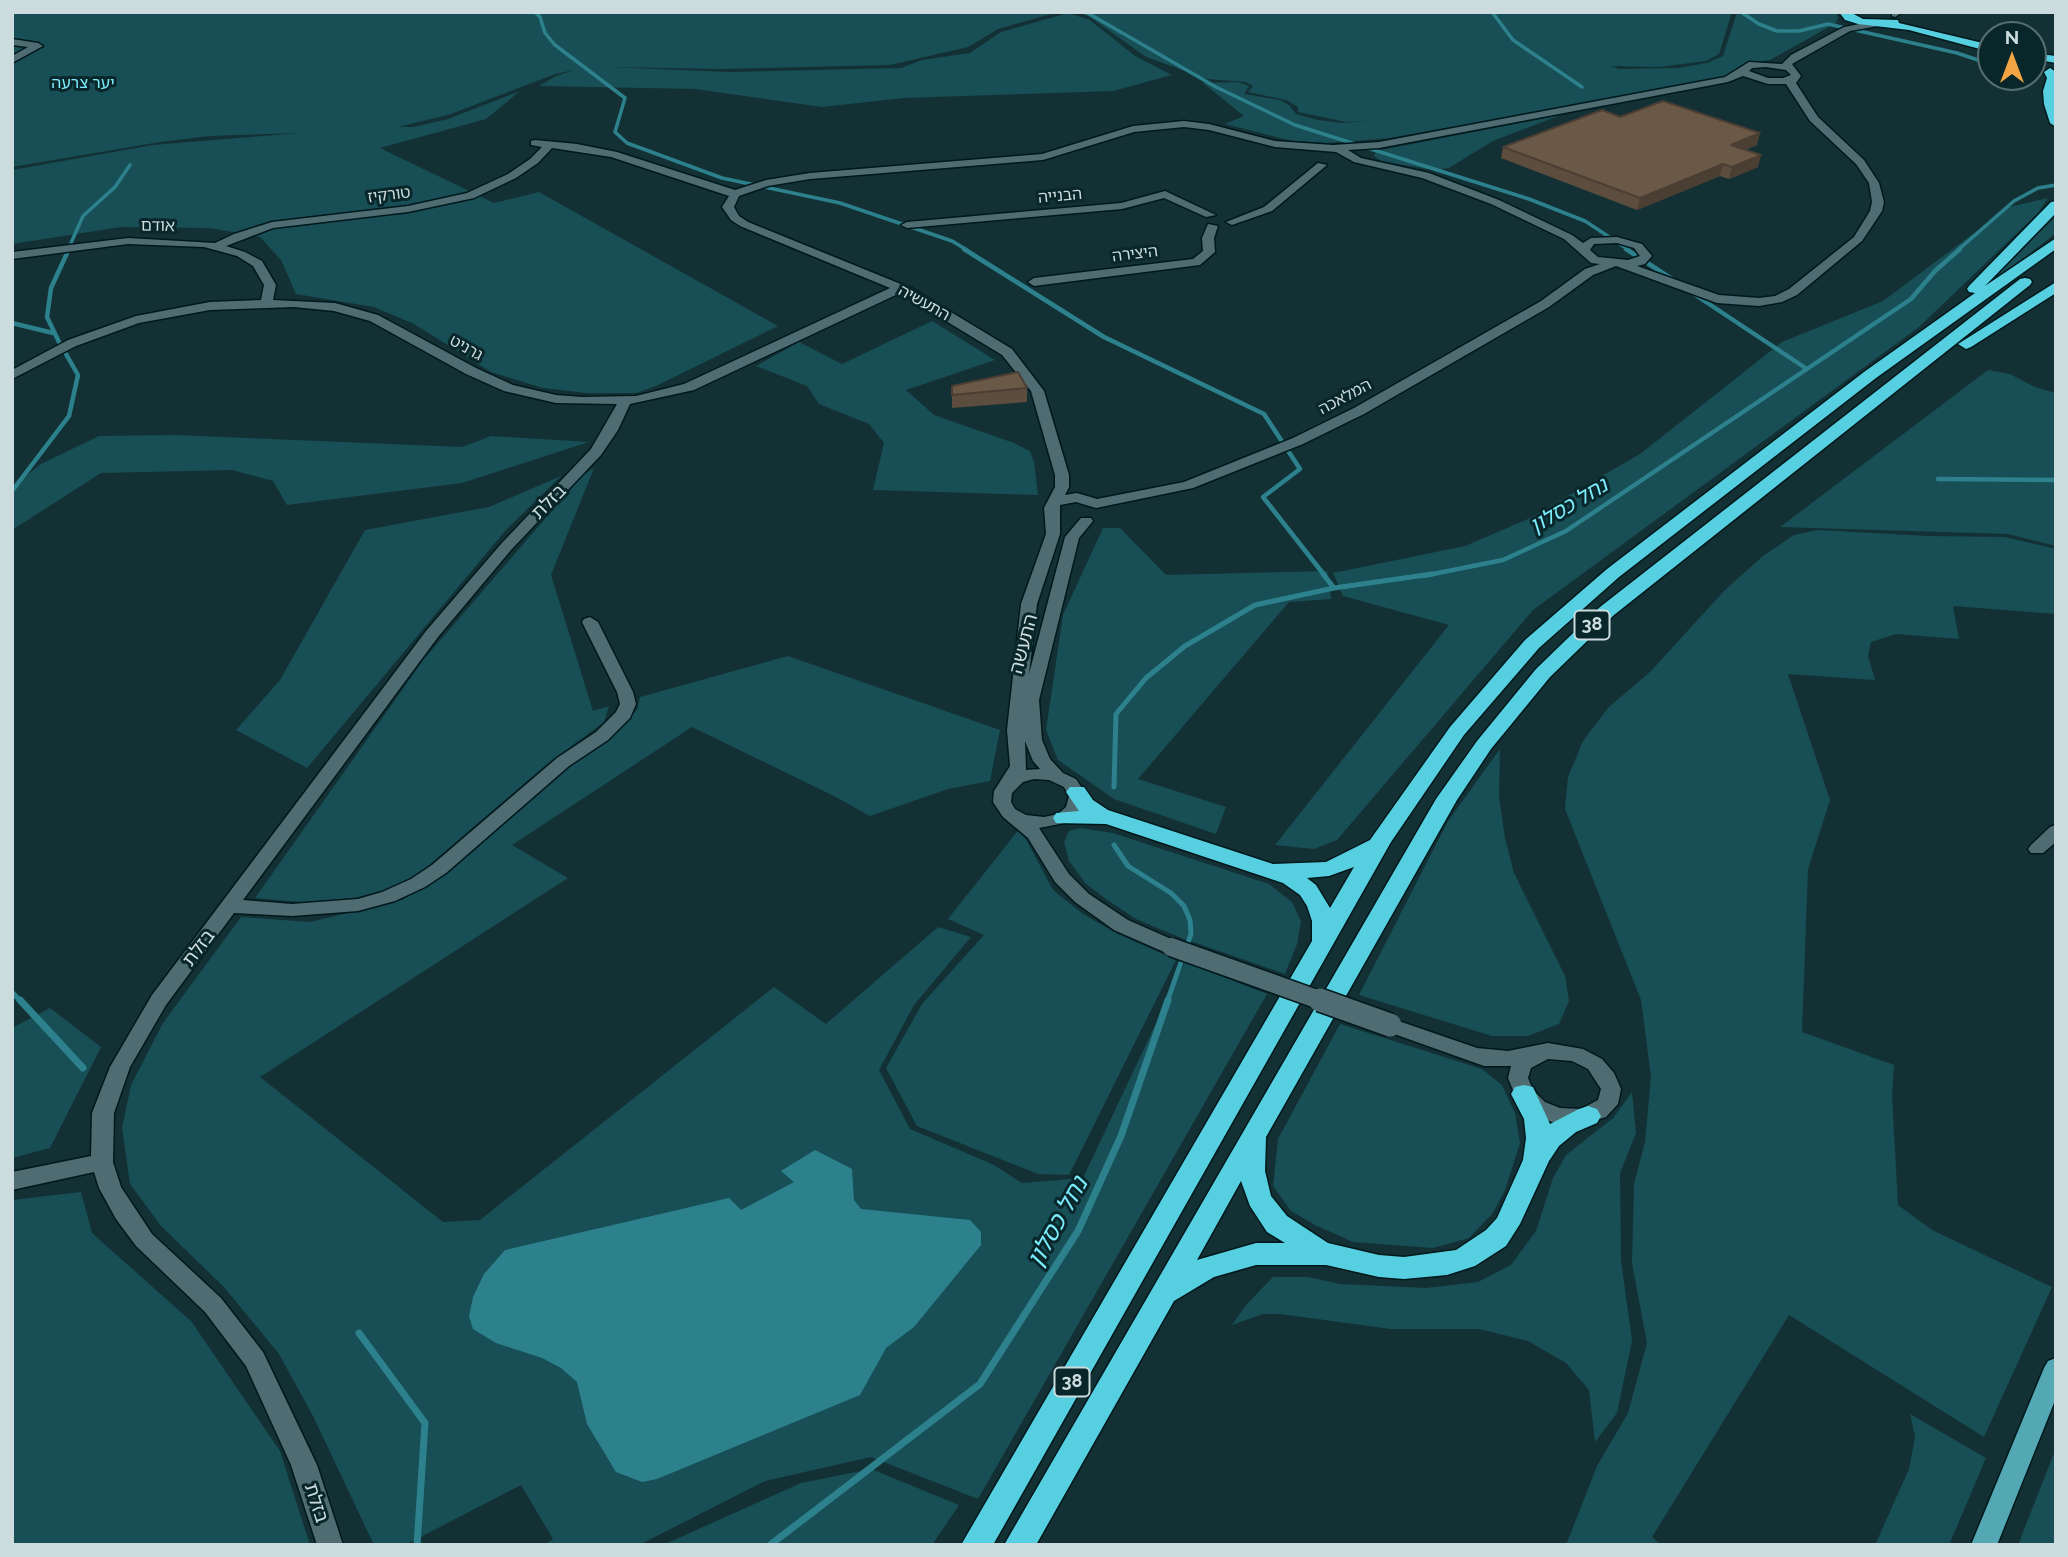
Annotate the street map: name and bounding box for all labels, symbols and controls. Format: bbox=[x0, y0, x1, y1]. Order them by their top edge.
north arrow bbox=[1977, 21, 2047, 91]
text: N bbox=[2005, 26, 2019, 48]
park label: יער צרעה bbox=[51, 73, 115, 93]
street label: טורקיז bbox=[366, 183, 412, 207]
street label: הבנייה bbox=[1037, 185, 1083, 207]
street label: אודם bbox=[141, 216, 175, 236]
street label: היצירה bbox=[1111, 242, 1159, 266]
street label: התעשיה bbox=[895, 281, 953, 325]
street label: גרניט bbox=[446, 331, 486, 365]
street label: המלאכה bbox=[1315, 375, 1375, 419]
water label: נחל כסלון bbox=[1526, 473, 1612, 539]
street label: בזלת bbox=[527, 480, 571, 524]
road number: 38 bbox=[1574, 610, 1610, 640]
street label: התעשה bbox=[1005, 611, 1043, 677]
street label: בזלת bbox=[178, 925, 220, 971]
water label: נחל כסלון bbox=[1022, 1172, 1094, 1272]
road number: 38 bbox=[1054, 1367, 1090, 1396]
street label: בזלת bbox=[299, 1480, 333, 1526]

